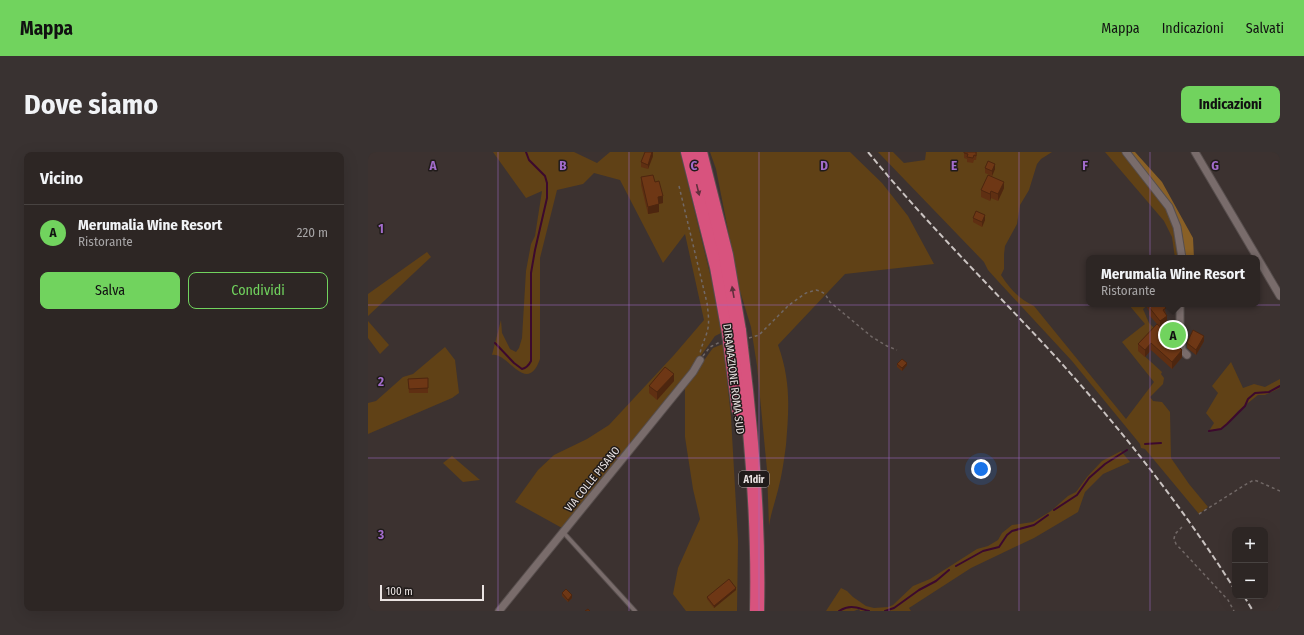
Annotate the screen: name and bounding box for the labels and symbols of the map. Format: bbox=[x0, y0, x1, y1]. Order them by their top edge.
text: A bbox=[428, 158, 437, 173]
text: B bbox=[559, 158, 567, 173]
text: C bbox=[691, 158, 698, 173]
text: D bbox=[820, 158, 828, 173]
text: E bbox=[951, 158, 957, 173]
text: F bbox=[1082, 158, 1088, 173]
text: G bbox=[1211, 158, 1219, 173]
one-way arrow bbox=[695, 184, 701, 196]
text: 1 bbox=[378, 221, 384, 236]
one-way arrow bbox=[730, 286, 736, 298]
pin: A bbox=[1160, 320, 1186, 350]
street label: DIRAMAZIONE ROMA SUD bbox=[720, 323, 747, 435]
text: 2 bbox=[377, 374, 384, 389]
street label: VIA COLLE PISANO bbox=[562, 444, 623, 515]
your location bbox=[971, 459, 991, 479]
road number: A1dir bbox=[739, 471, 769, 487]
text: 3 bbox=[377, 527, 384, 542]
scale bar bbox=[380, 583, 484, 602]

